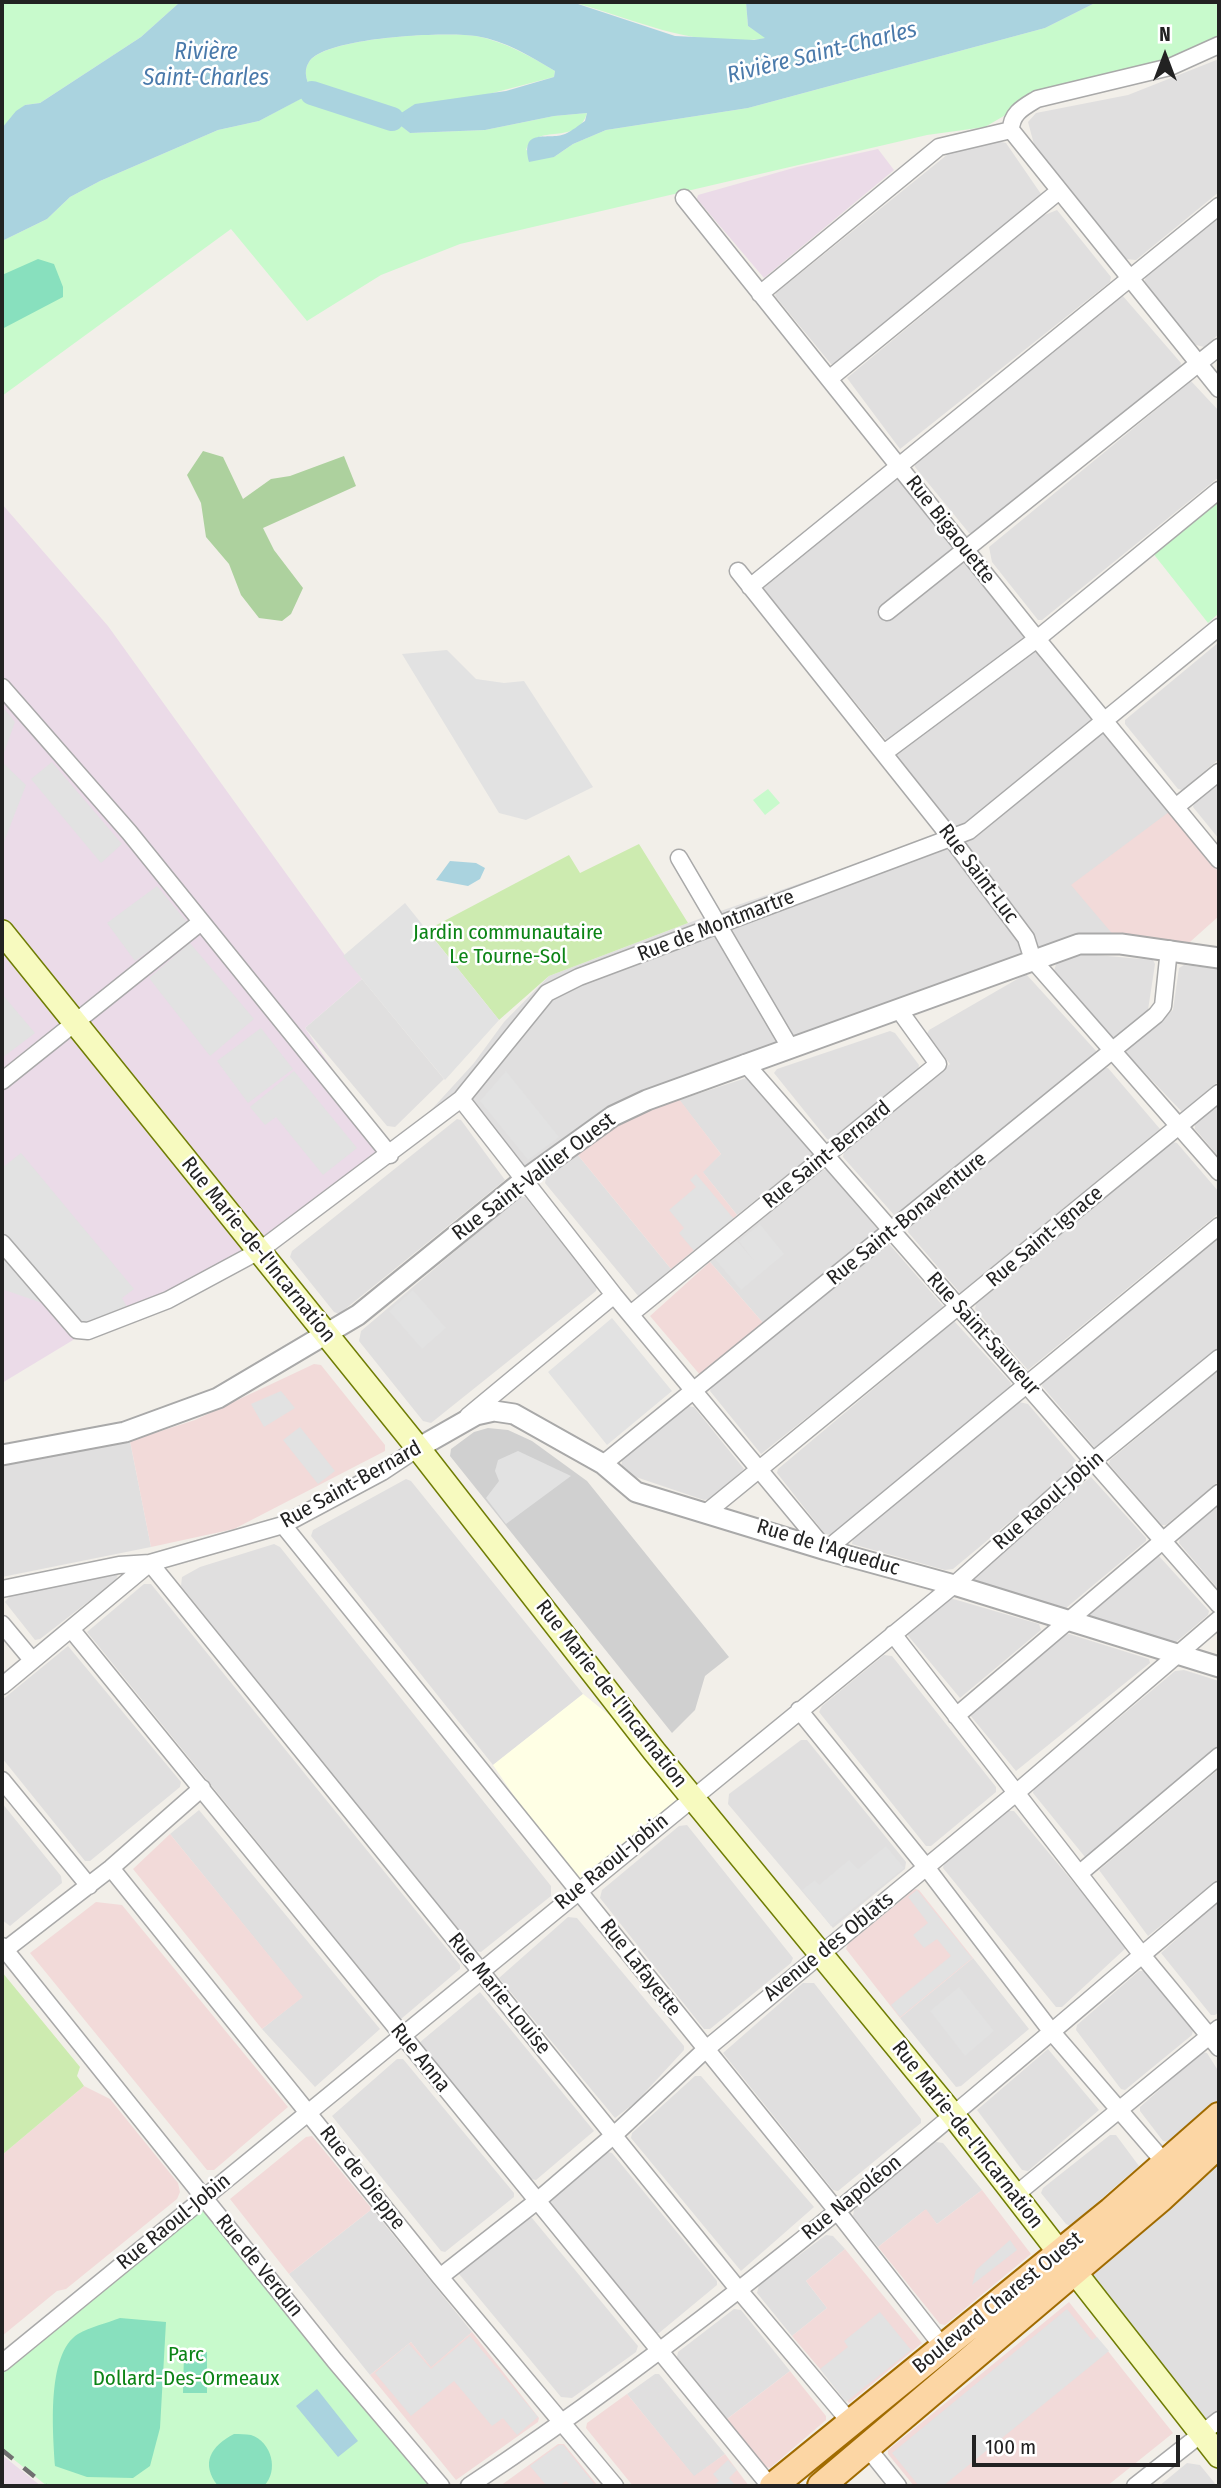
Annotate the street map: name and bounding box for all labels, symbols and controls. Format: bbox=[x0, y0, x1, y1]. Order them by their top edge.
water label: Rivière Saint-Charles bbox=[724, 16, 920, 90]
north arrow bbox=[1130, 21, 1200, 91]
text: N bbox=[1159, 23, 1171, 46]
water label: Rivière Saint-Charles bbox=[143, 39, 269, 93]
street label: Rue Bigaouette bbox=[900, 471, 1000, 589]
street label: Rue Saint-Luc bbox=[933, 819, 1023, 929]
street label: Rue de Montmartre bbox=[634, 884, 798, 968]
park label: Jardin communautaire Le Tourne-Sol bbox=[413, 920, 603, 970]
street label: Rue Saint-Bernard bbox=[758, 1096, 896, 1214]
street label: Rue Saint-Vallier Ouest bbox=[448, 1108, 620, 1246]
street label: Rue Saint-Bonaventure bbox=[822, 1147, 992, 1291]
street label: Rue Marie-de-l'Incarnation bbox=[175, 1152, 341, 1348]
street label: Rue Saint-Ignace bbox=[982, 1181, 1108, 1293]
street label: Rue Saint-Sauveur bbox=[921, 1267, 1045, 1401]
street label: Rue Saint-Bernard bbox=[276, 1436, 426, 1534]
street label: Rue Raoul-Jobin bbox=[988, 1446, 1110, 1556]
street label: Rue de l'Aqueduc bbox=[754, 1514, 902, 1582]
street label: Rue Marie-de-l'Incarnation bbox=[530, 1595, 692, 1793]
street label: Rue Raoul-Jobin bbox=[550, 1809, 674, 1915]
street label: Avenue des Oblats bbox=[759, 1887, 899, 2007]
street label: Rue Lafayette bbox=[594, 1914, 686, 2022]
street label: Rue Marie-Louise bbox=[442, 1928, 556, 2060]
street label: Rue Anna bbox=[385, 2019, 455, 2097]
street label: Rue Marie-de-l'Incarnation bbox=[886, 2036, 1048, 2234]
street label: Rue de Dieppe bbox=[314, 2121, 410, 2235]
street label: Rue Napoléon bbox=[797, 2150, 907, 2246]
street label: Rue Raoul-Jobin bbox=[112, 2169, 236, 2275]
street label: Rue de Verdun bbox=[210, 2210, 308, 2322]
street label: Boulevard Charest Ouest bbox=[908, 2227, 1088, 2379]
park label: Parc Dollard-Des-Ormeaux bbox=[93, 2342, 279, 2392]
scale bar bbox=[976, 2422, 1184, 2466]
text: 100 m bbox=[985, 2434, 1036, 2460]

